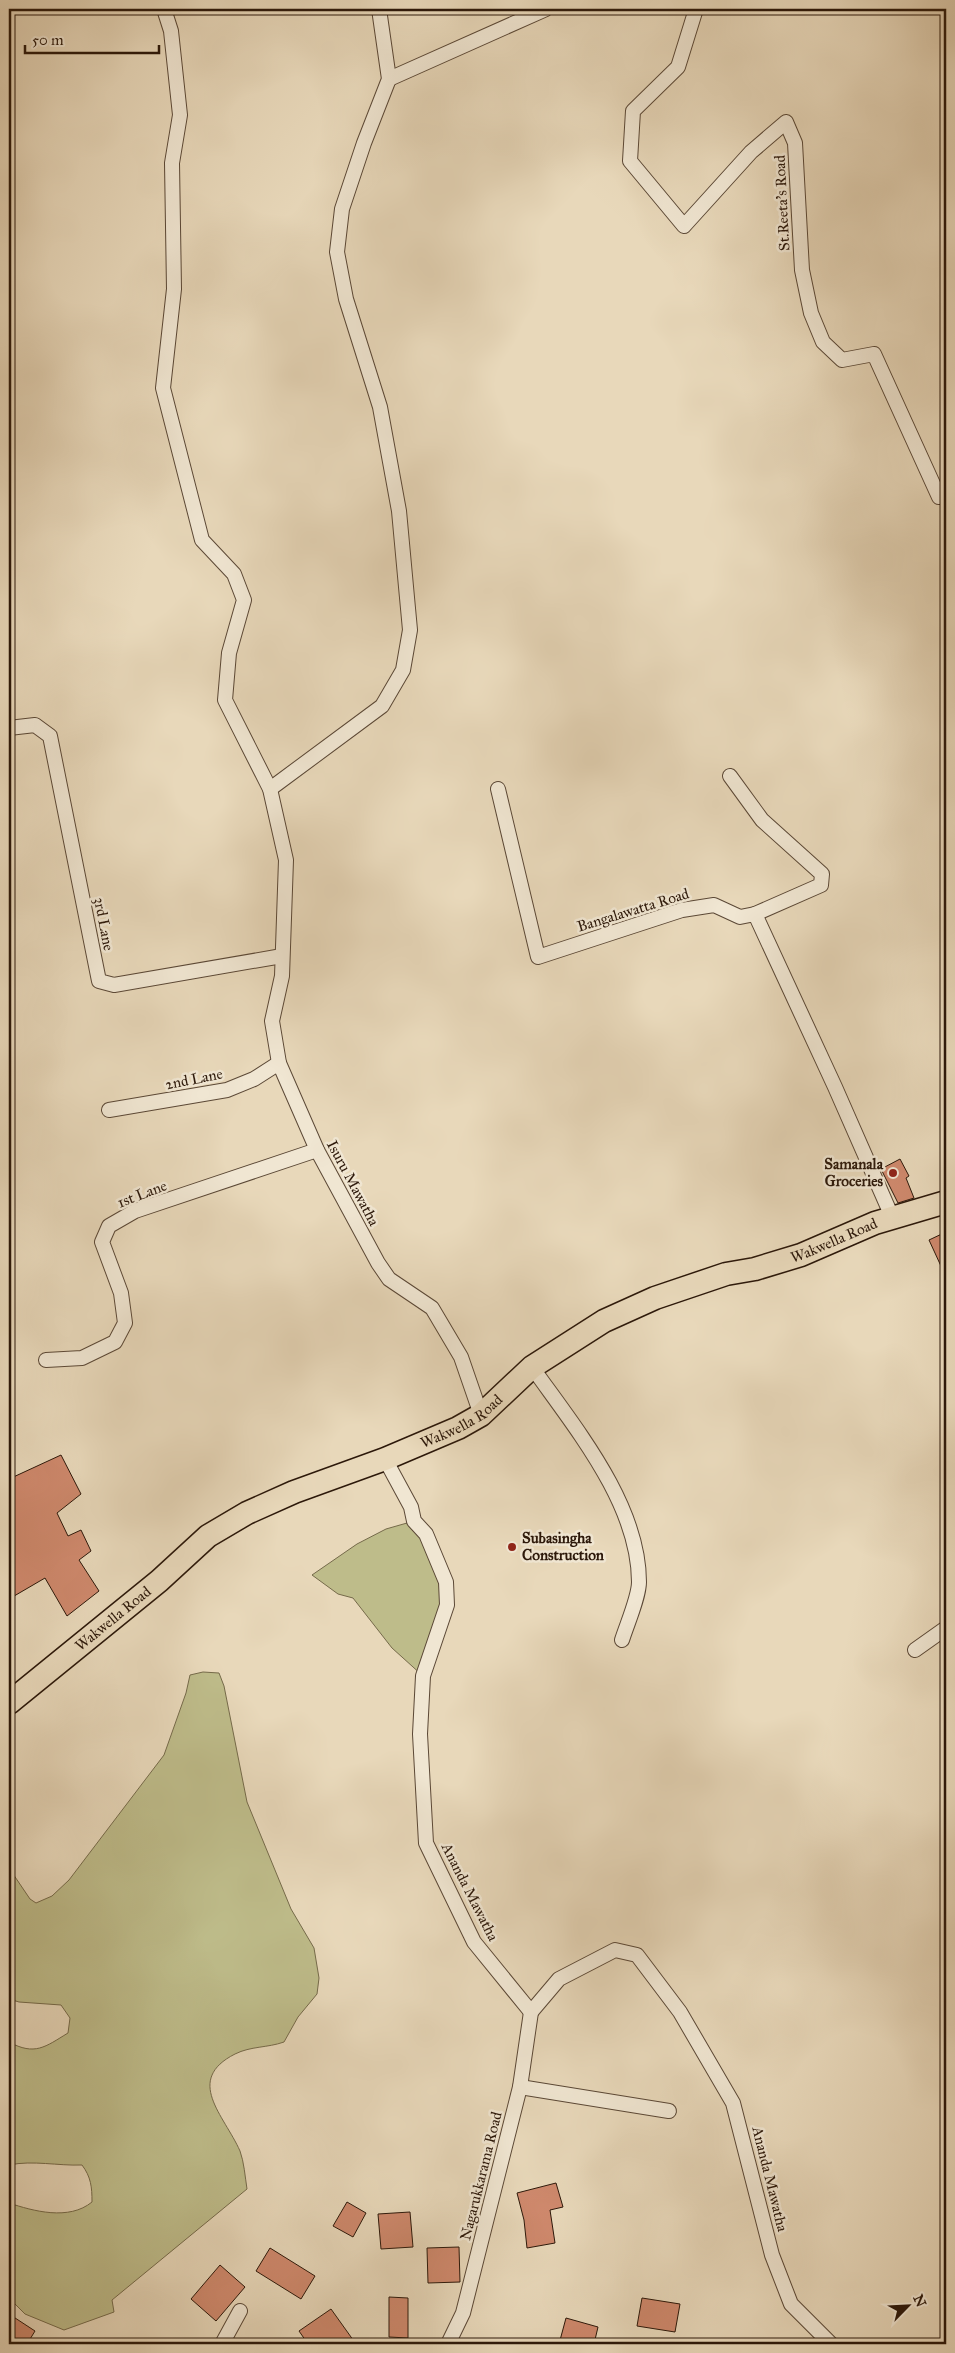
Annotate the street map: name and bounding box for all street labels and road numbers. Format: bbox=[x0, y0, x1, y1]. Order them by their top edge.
street label: St.Reeta's Road bbox=[770, 154, 793, 251]
street label: Bangalawatta Road bbox=[575, 884, 692, 936]
street label: 3rd Lane bbox=[90, 896, 118, 952]
street label: 2nd Lane bbox=[164, 1065, 224, 1093]
street label: Isuru Mawatha bbox=[323, 1137, 383, 1230]
street label: 1st Lane bbox=[115, 1176, 169, 1212]
street label: Wakwella Road bbox=[789, 1214, 880, 1267]
street label: Wakwella Road bbox=[418, 1390, 507, 1452]
street label: Wakwella Road bbox=[71, 1582, 155, 1655]
street label: Ananda Mawatha bbox=[437, 1839, 503, 1945]
street label: Nagarukkarama Road bbox=[456, 2109, 506, 2242]
street label: Ananda Mawatha bbox=[748, 2124, 792, 2234]

